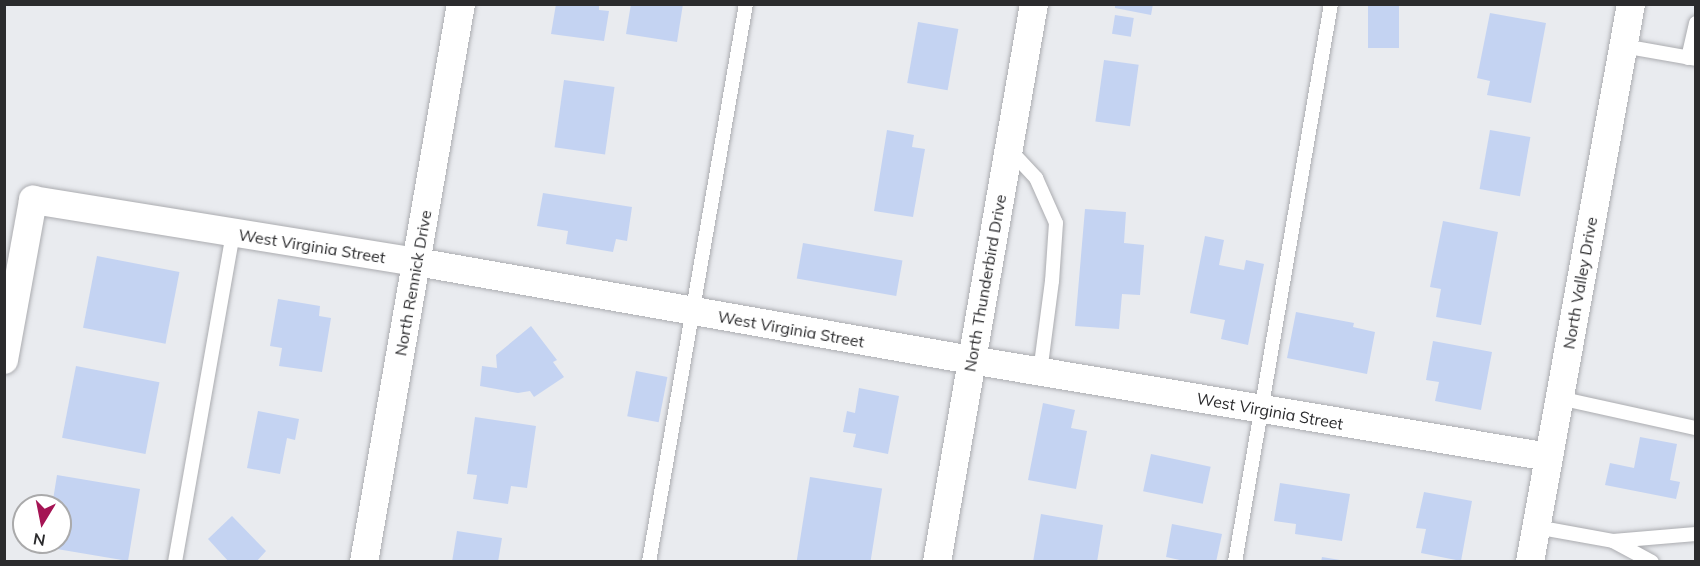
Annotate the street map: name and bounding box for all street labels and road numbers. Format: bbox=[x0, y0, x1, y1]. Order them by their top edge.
street label: North Thunderbird Drive bbox=[960, 193, 1010, 373]
street label: North Rennick Drive bbox=[391, 209, 435, 357]
street label: North Valley Drive bbox=[1559, 215, 1601, 351]
street label: West Virginia Street bbox=[237, 225, 387, 267]
street label: West Virginia Street bbox=[716, 307, 866, 351]
street label: West Virginia Street bbox=[1195, 389, 1345, 433]

